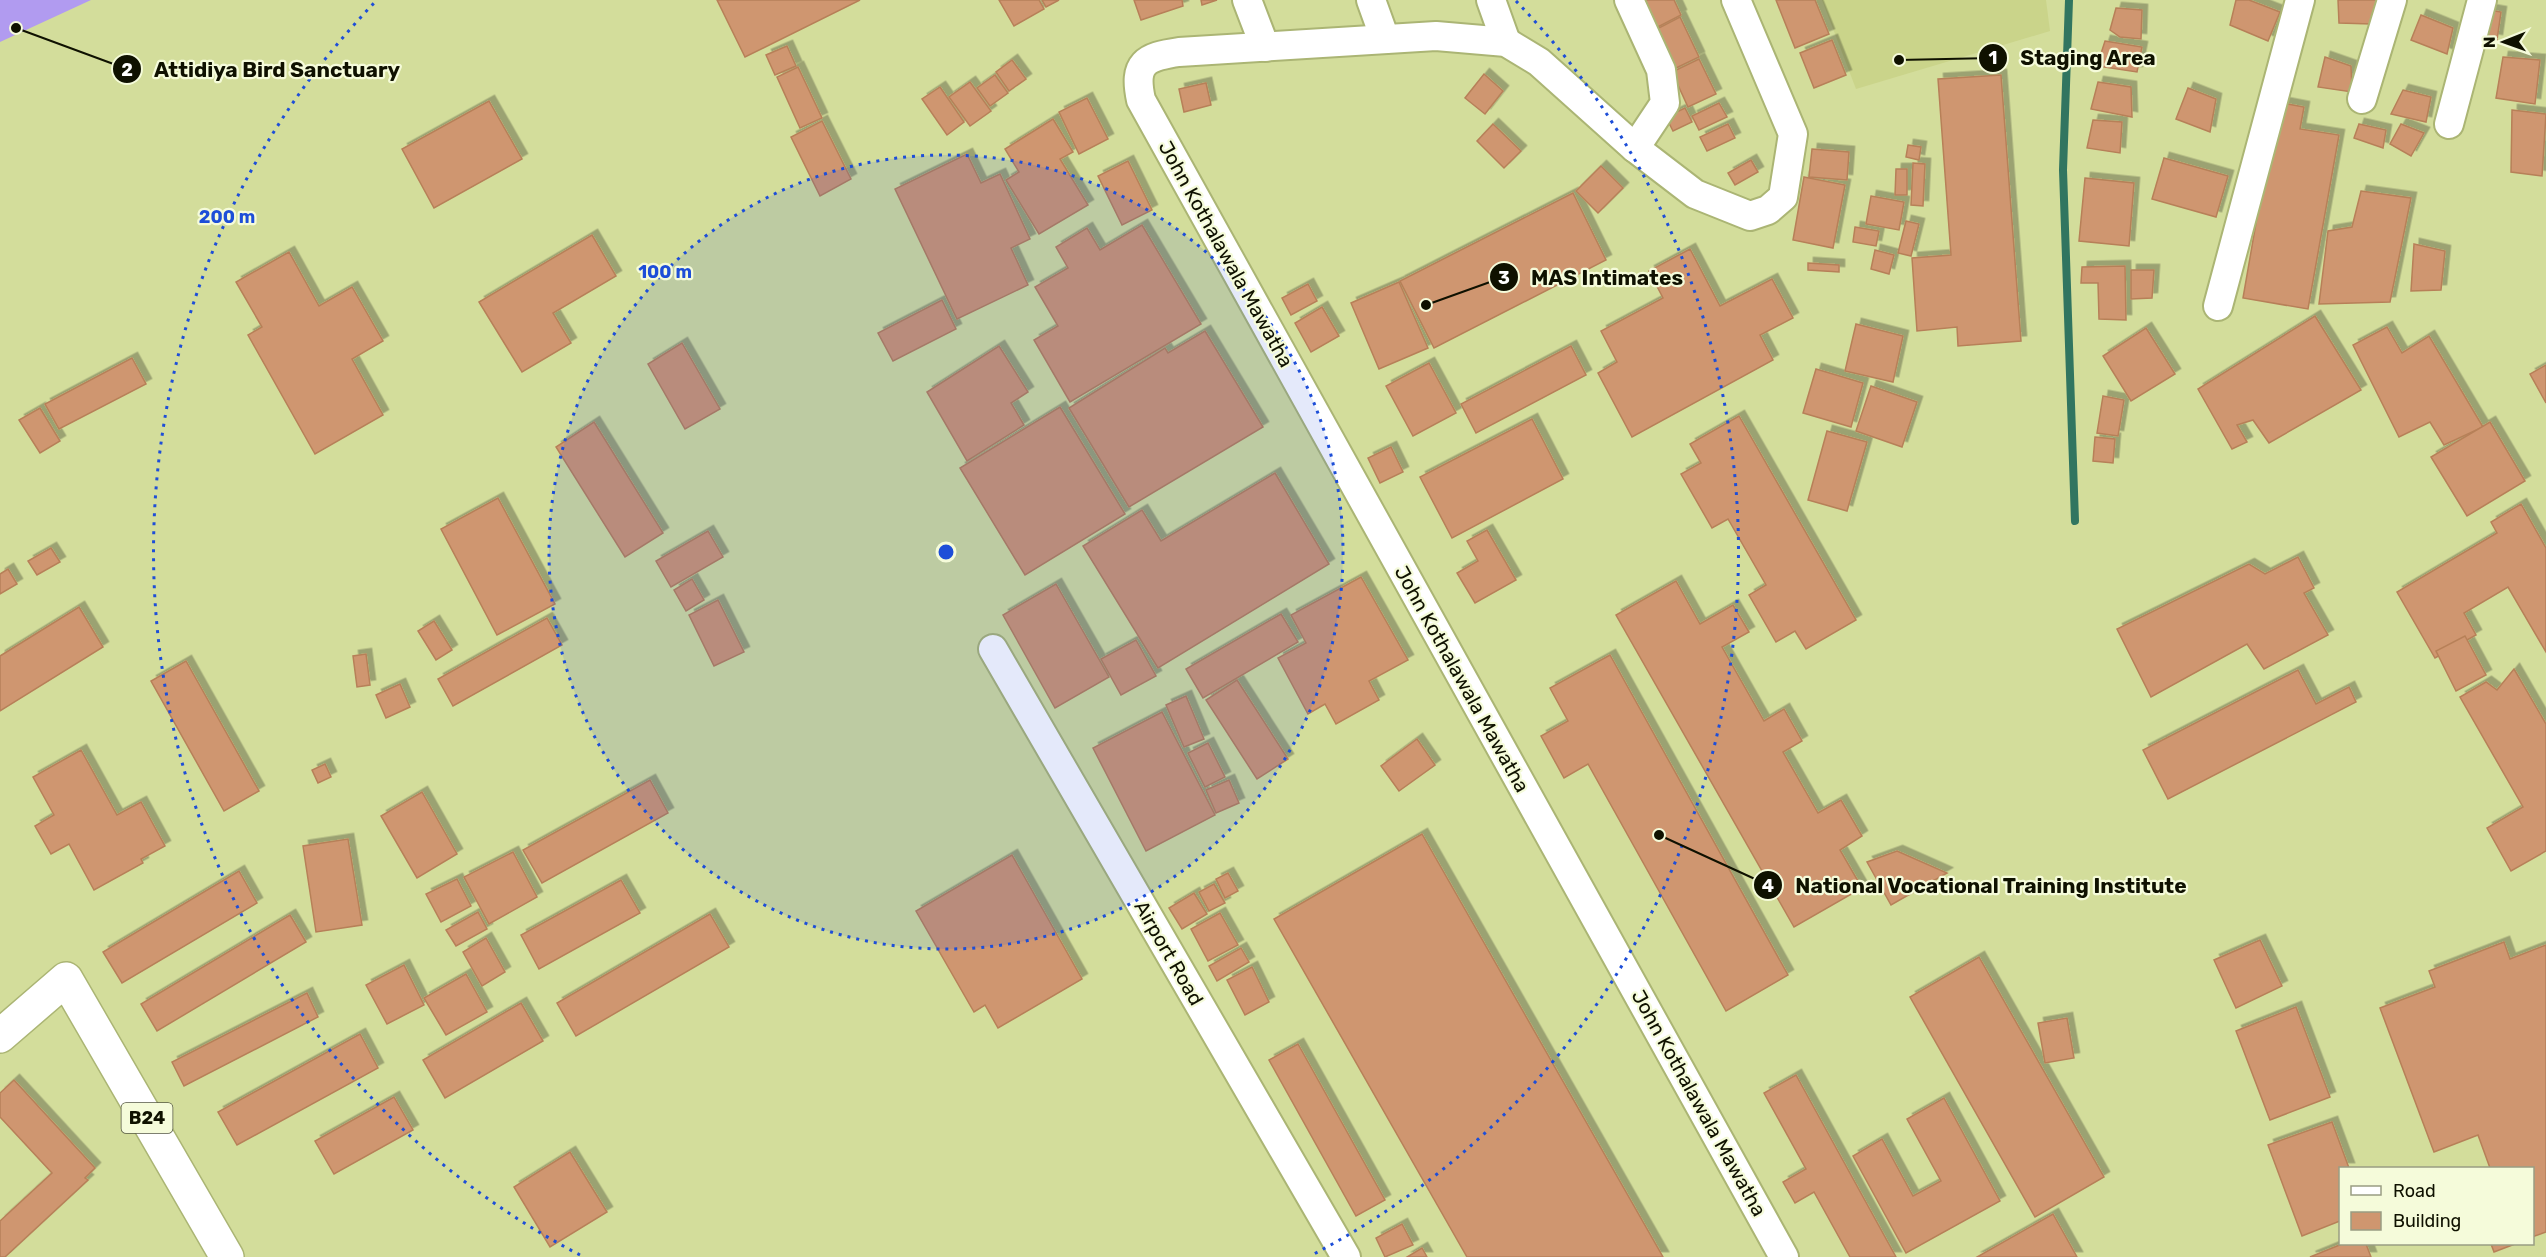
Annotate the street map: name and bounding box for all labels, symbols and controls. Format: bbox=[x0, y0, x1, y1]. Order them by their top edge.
north arrow bbox=[2474, 12, 2534, 72]
text: N bbox=[2480, 36, 2499, 48]
callout: Staging Area bbox=[1978, 38, 2168, 77]
text: Staging Area bbox=[2020, 45, 2156, 70]
text: 1 bbox=[1989, 47, 1997, 69]
callout: Attidiya Bird Sanctuary bbox=[112, 50, 412, 89]
text: Attidiya Bird Sanctuary bbox=[154, 57, 400, 82]
text: 2 bbox=[121, 59, 133, 81]
street label: John Kothalawala Mawatha bbox=[1154, 137, 1298, 371]
text: 200 m bbox=[199, 206, 255, 228]
callout: MAS Intimates bbox=[1489, 258, 1695, 297]
text: 100 m bbox=[638, 261, 692, 283]
text: MAS Intimates bbox=[1531, 265, 1683, 290]
text: 3 bbox=[1498, 267, 1510, 289]
centre of rings bbox=[936, 542, 956, 562]
street label: John Kothalawala Mawatha bbox=[1390, 562, 1534, 796]
callout: National Vocational Training Institute bbox=[1753, 866, 2199, 905]
text: National Vocational Training Institute bbox=[1795, 873, 2187, 898]
text: 4 bbox=[1762, 875, 1774, 897]
street label: Airport Road bbox=[1129, 896, 1209, 1010]
street label: John Kothalawala Mawatha bbox=[1627, 986, 1771, 1220]
road number: B24 bbox=[122, 1103, 172, 1133]
legend bbox=[2339, 1167, 2534, 1245]
text: Road bbox=[2393, 1180, 2436, 1202]
text: Building bbox=[2393, 1210, 2461, 1232]

